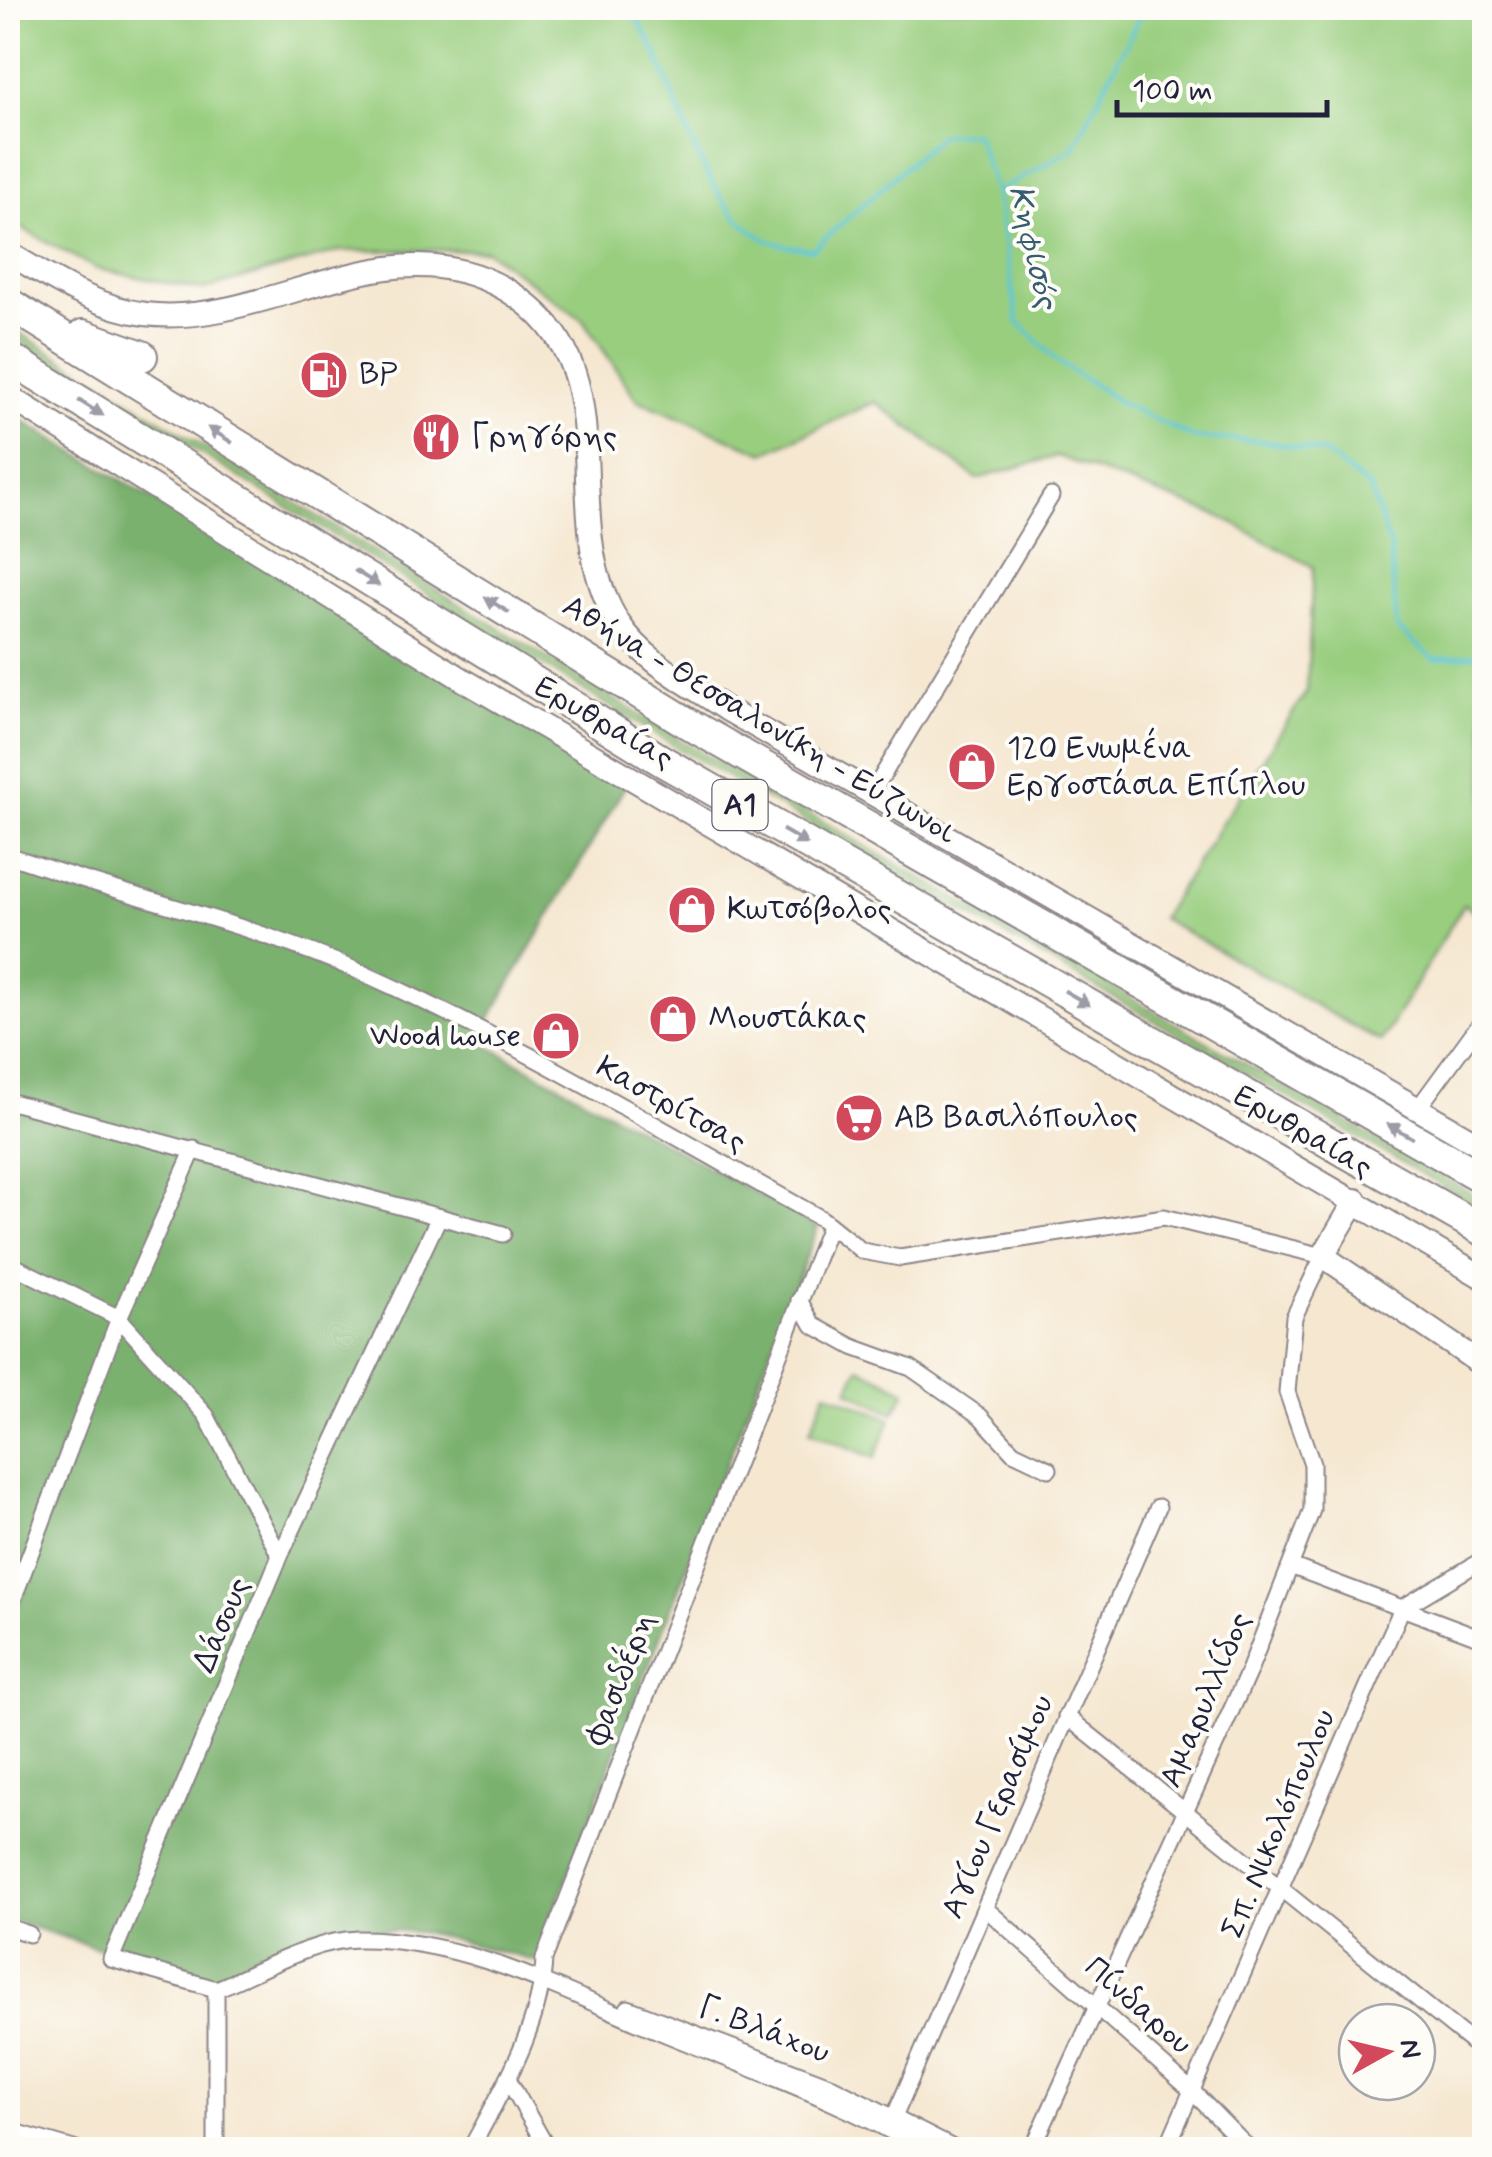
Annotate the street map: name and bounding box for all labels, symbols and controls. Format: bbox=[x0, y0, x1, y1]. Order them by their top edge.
scale bar bbox=[1117, 55, 1327, 117]
text: 100 m bbox=[1132, 72, 1213, 111]
water label: Κηφισός bbox=[996, 181, 1070, 315]
fuel station icon: BP bbox=[298, 349, 350, 401]
place label: BP bbox=[359, 354, 398, 396]
one-way arrow bbox=[77, 398, 104, 417]
restaurant icon: Γρηγόρης bbox=[410, 411, 462, 463]
place label: Γρηγόρης bbox=[471, 416, 617, 458]
one-way arrow bbox=[206, 426, 234, 444]
one-way arrow bbox=[353, 569, 381, 587]
street label: Αθήνα - Θεσσαλονίκη - Εύζωνοι bbox=[554, 586, 964, 855]
one-way arrow bbox=[483, 597, 511, 614]
street label: Ερυθραίας bbox=[527, 666, 681, 780]
place label: 120 Ενωμένα Εργοστάσια Επίπλου bbox=[1007, 727, 1306, 807]
shop icon: 120 Ενωμένα Εργοστάσια Επίπλου bbox=[946, 741, 998, 793]
road number: Α1 bbox=[712, 780, 768, 830]
one-way arrow bbox=[781, 827, 809, 845]
shop icon: Κωτσόβολος bbox=[666, 884, 718, 936]
place label: Κωτσόβολος bbox=[727, 889, 892, 931]
one-way arrow bbox=[1063, 989, 1091, 1007]
shop icon: Μουστάκας bbox=[647, 993, 699, 1045]
place label: Μουστάκας bbox=[708, 998, 867, 1040]
shop icon: Wood house bbox=[530, 1010, 582, 1062]
place label: Wood house bbox=[370, 1015, 521, 1057]
street label: Καστρίτσας bbox=[589, 1047, 753, 1163]
street label: Ερυθραίας bbox=[1226, 1075, 1380, 1189]
supermarket icon: ΑΒ Βασιλόπουλος bbox=[833, 1092, 885, 1144]
place label: ΑΒ Βασιλόπουλος bbox=[894, 1097, 1138, 1139]
one-way arrow bbox=[1386, 1122, 1414, 1140]
street label: Δάσους bbox=[183, 1571, 261, 1679]
street label: Αμαρυλλίδος bbox=[1150, 1606, 1262, 1794]
street label: Φασιδέρη bbox=[575, 1607, 665, 1752]
street label: Αγίου Γερασίμου bbox=[932, 1689, 1064, 1925]
street label: Σπ. Νικολόπουλου bbox=[1212, 1703, 1346, 1945]
street label: Πίνδαρου bbox=[1075, 1947, 1201, 2065]
street label: Γ. Βλάχου bbox=[692, 1986, 836, 2074]
north arrow bbox=[1337, 2002, 1437, 2102]
text: N bbox=[1390, 2037, 1429, 2061]

